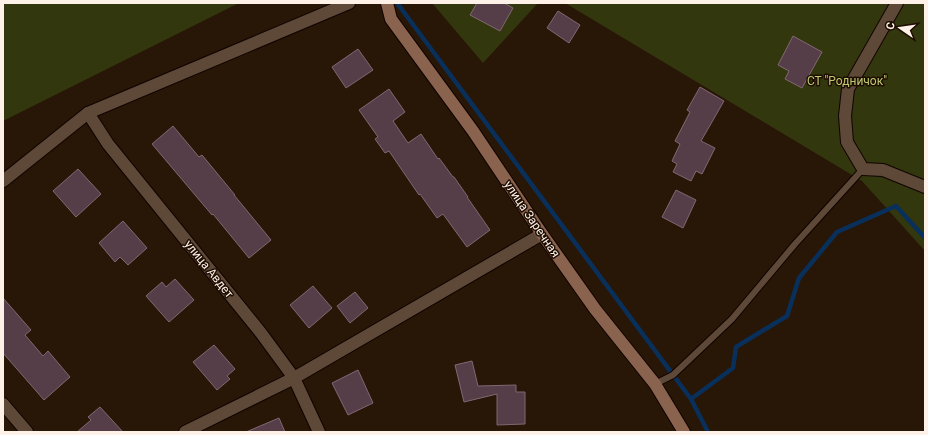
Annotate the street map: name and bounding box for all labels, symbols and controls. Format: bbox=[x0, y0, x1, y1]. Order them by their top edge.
north arrow bbox=[880, 8, 920, 48]
text: С bbox=[884, 21, 898, 31]
park label: СТ "Родничок" bbox=[807, 74, 887, 88]
street label: улица Заречная bbox=[501, 178, 563, 260]
street label: улица Авдет bbox=[182, 237, 237, 301]

